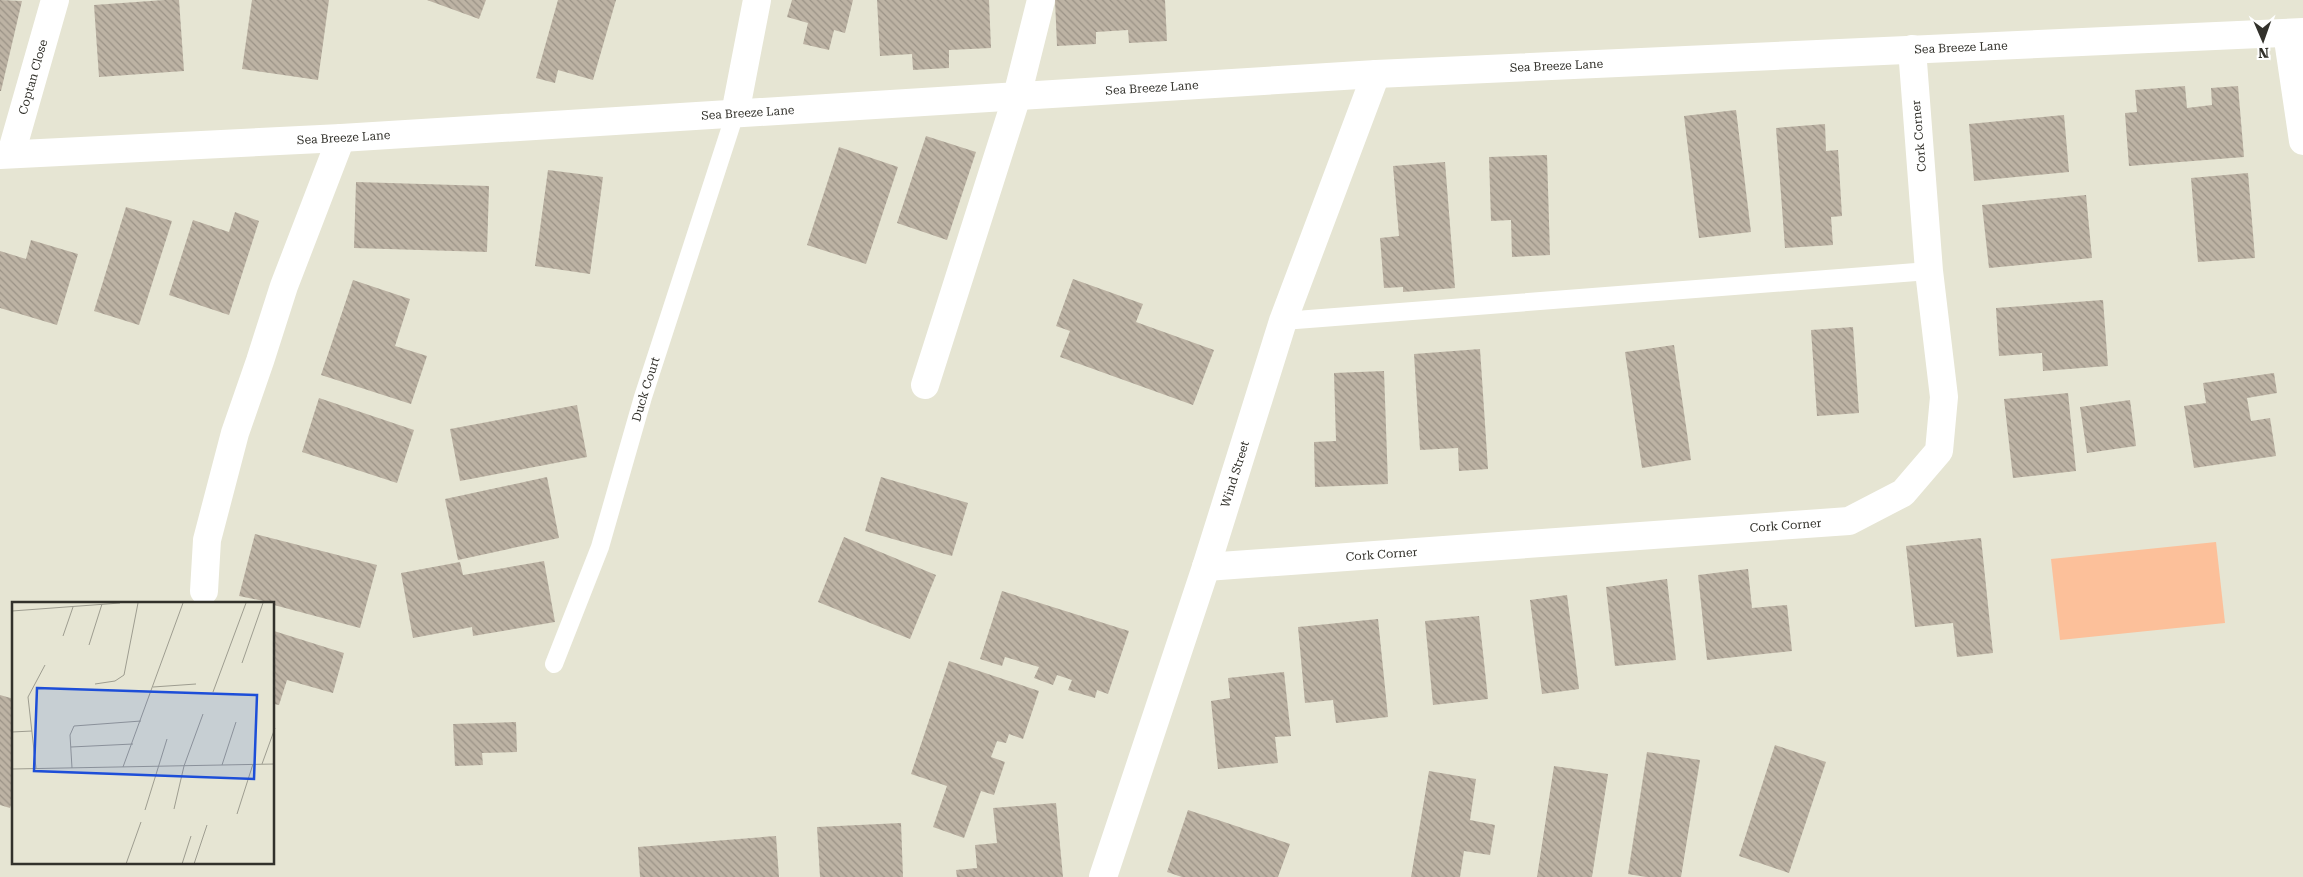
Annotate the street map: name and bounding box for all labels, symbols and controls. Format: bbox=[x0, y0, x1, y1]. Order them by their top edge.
north arrow bbox=[2238, 15, 2288, 65]
street label: Coptan Close bbox=[16, 37, 50, 116]
street label: Sea Breeze Lane bbox=[1914, 38, 2008, 57]
text: N bbox=[2258, 45, 2269, 61]
street label: Sea Breeze Lane bbox=[1509, 57, 1604, 75]
street label: Sea Breeze Lane bbox=[1105, 78, 1200, 98]
street label: Cork Corner bbox=[1909, 100, 1929, 172]
street label: Sea Breeze Lane bbox=[701, 103, 795, 123]
street label: Sea Breeze Lane bbox=[297, 128, 391, 147]
street label: Duck Court bbox=[629, 355, 663, 423]
street label: Wind Street bbox=[1218, 439, 1252, 509]
street label: Cork Corner bbox=[1749, 516, 1822, 535]
street label: Cork Corner bbox=[1345, 545, 1418, 564]
inset map bbox=[12, 602, 275, 864]

